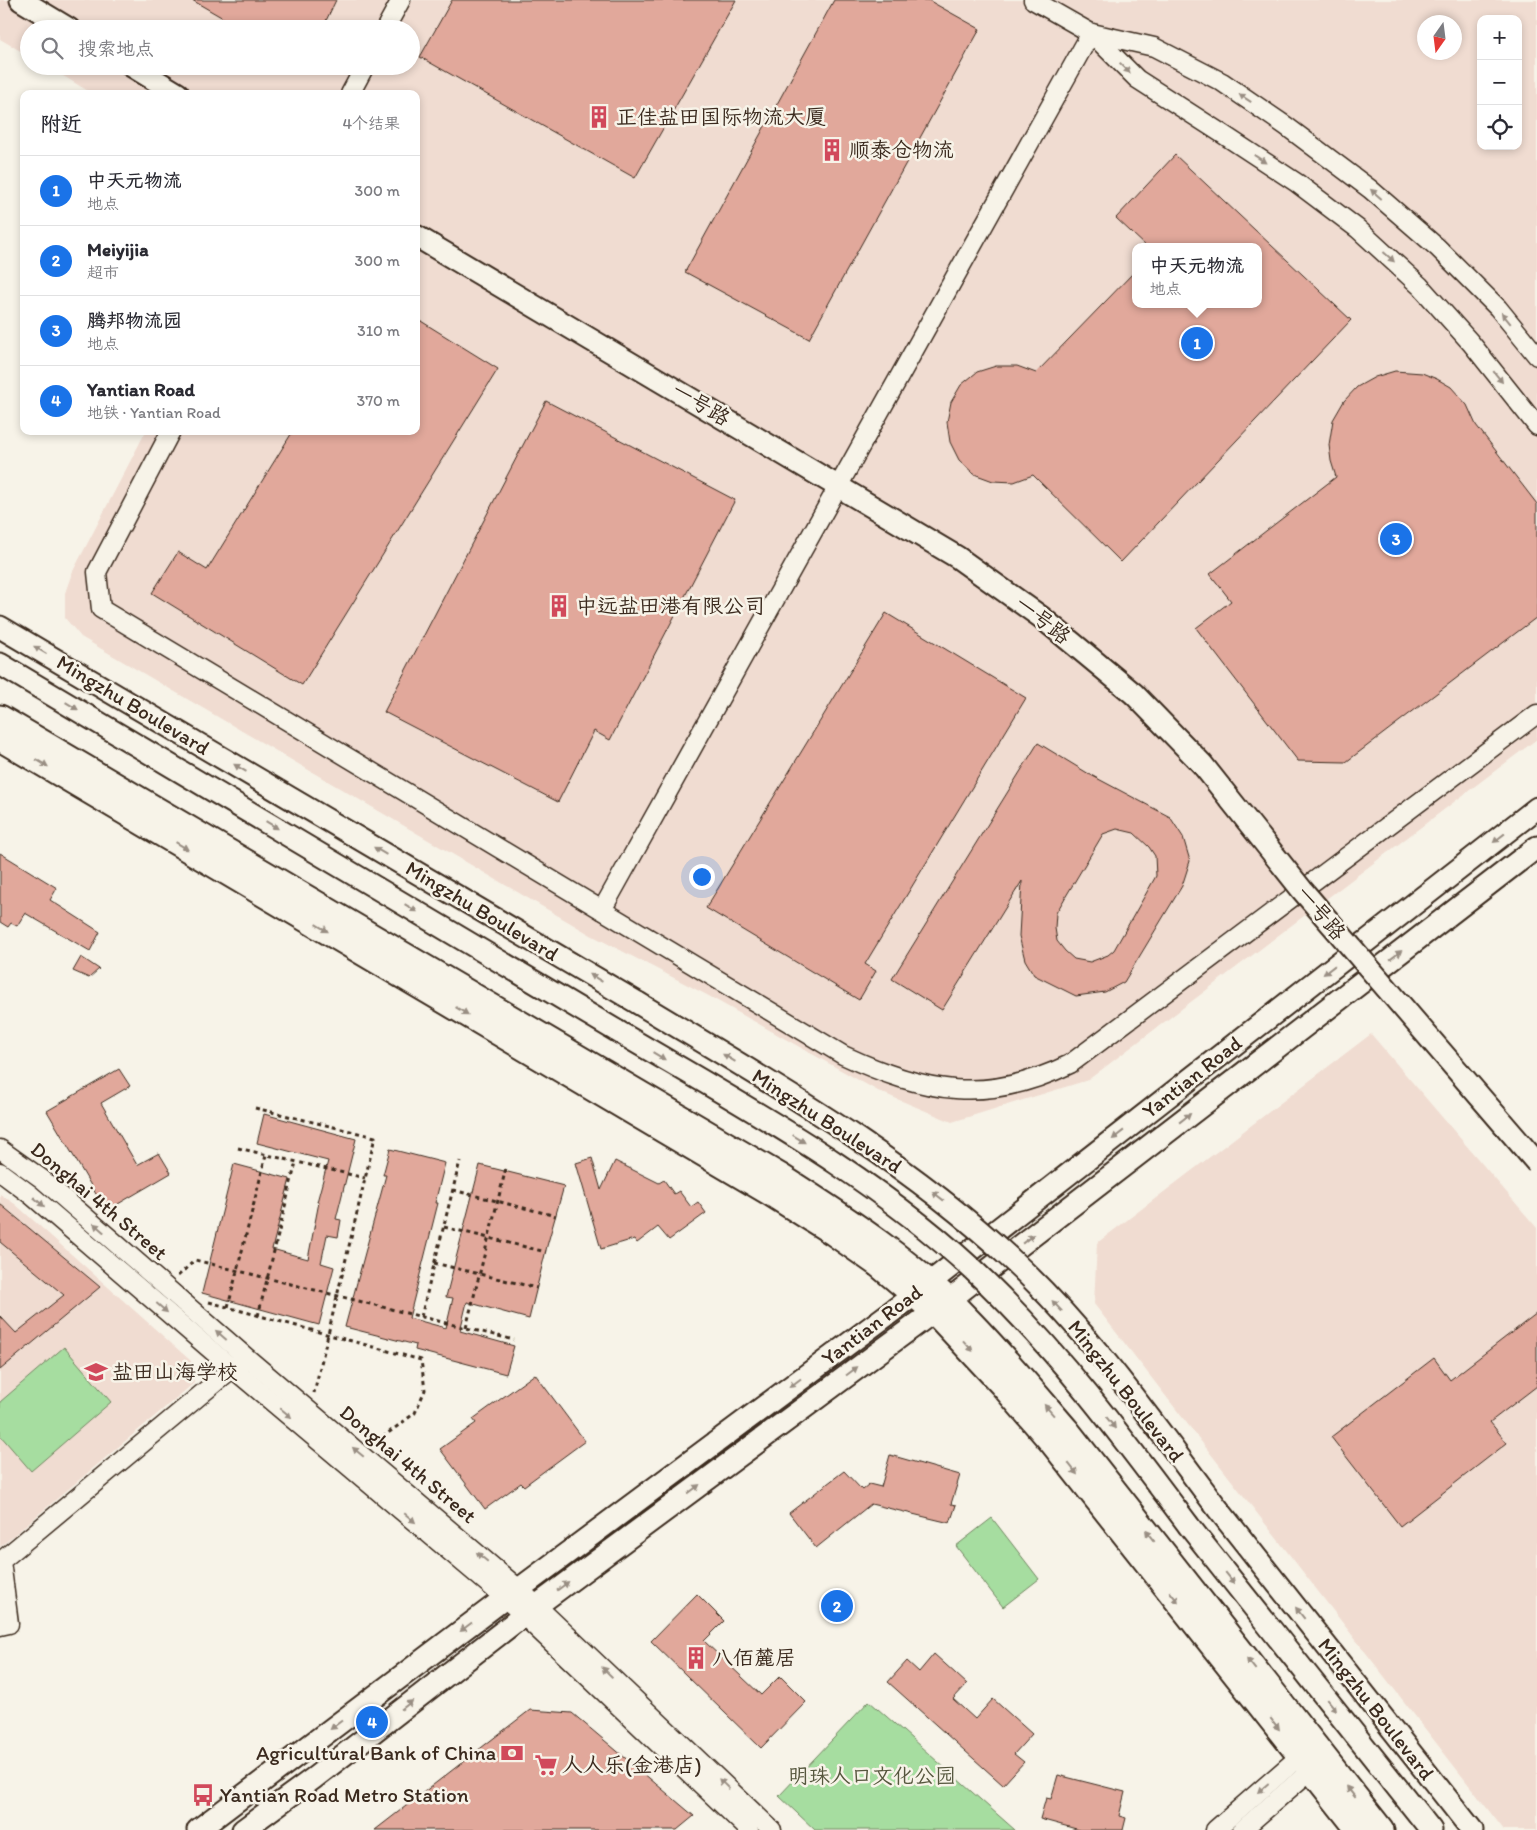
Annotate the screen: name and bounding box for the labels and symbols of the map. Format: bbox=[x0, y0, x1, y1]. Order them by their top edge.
north arrow bbox=[1417, 15, 1462, 60]
one-way arrow bbox=[1119, 62, 1131, 74]
one-way arrow bbox=[1238, 93, 1252, 103]
building icon: 正佳盐田国际物流大厦 bbox=[586, 104, 612, 130]
place label: 正佳盐田国际物流大厦 bbox=[616, 104, 826, 129]
building icon: 顺泰仓物流 bbox=[819, 137, 845, 163]
place label: 顺泰仓物流 bbox=[849, 137, 954, 162]
one-way arrow bbox=[1253, 154, 1267, 163]
one-way arrow bbox=[1370, 189, 1383, 200]
one-way arrow bbox=[1382, 251, 1394, 263]
one-way arrow bbox=[1501, 312, 1512, 325]
pin: 1 bbox=[1181, 324, 1213, 362]
one-way arrow bbox=[1493, 370, 1504, 383]
street label: 一号路 bbox=[668, 377, 735, 431]
pin: 3 bbox=[1380, 520, 1412, 558]
street label: 一号路 bbox=[1011, 590, 1076, 649]
building icon: 中远盐田港有限公司 bbox=[546, 593, 572, 619]
place label: 中远盐田港有限公司 bbox=[576, 593, 765, 618]
one-way arrow bbox=[34, 646, 47, 655]
street label: Mingzhu Boulevard bbox=[52, 649, 214, 760]
one-way arrow bbox=[65, 702, 79, 711]
one-way arrow bbox=[35, 759, 49, 768]
one-way arrow bbox=[234, 764, 247, 773]
one-way arrow bbox=[265, 821, 278, 830]
one-way arrow bbox=[1492, 833, 1505, 844]
one-way arrow bbox=[175, 841, 188, 850]
one-way arrow bbox=[373, 847, 388, 855]
street label: Mingzhu Boulevard bbox=[401, 855, 563, 966]
your location bbox=[689, 864, 715, 890]
street label: 一号路 bbox=[1292, 881, 1351, 945]
one-way arrow bbox=[405, 904, 418, 913]
one-way arrow bbox=[315, 924, 328, 933]
one-way arrow bbox=[1390, 950, 1403, 960]
one-way arrow bbox=[1323, 965, 1336, 976]
one-way arrow bbox=[588, 974, 603, 982]
one-way arrow bbox=[454, 1007, 469, 1015]
street label: Yantian Road bbox=[1137, 1030, 1247, 1123]
one-way arrow bbox=[653, 1051, 666, 1060]
one-way arrow bbox=[723, 1054, 736, 1063]
street label: Mingzhu Boulevard bbox=[748, 1063, 907, 1178]
one-way arrow bbox=[1178, 1113, 1191, 1124]
one-way arrow bbox=[1111, 1130, 1125, 1140]
one-way arrow bbox=[792, 1135, 805, 1144]
street label: Donghai 4th Street bbox=[26, 1136, 173, 1265]
one-way arrow bbox=[931, 1191, 945, 1201]
one-way arrow bbox=[32, 1196, 45, 1207]
one-way arrow bbox=[92, 1223, 105, 1234]
one-way arrow bbox=[1021, 1234, 1035, 1244]
street label: Yantian Road bbox=[817, 1278, 927, 1370]
one-way arrow bbox=[1051, 1300, 1063, 1312]
one-way arrow bbox=[155, 1302, 168, 1313]
street label: Mingzhu Boulevard bbox=[1063, 1315, 1190, 1467]
one-way arrow bbox=[216, 1329, 228, 1341]
one-way arrow bbox=[962, 1339, 974, 1351]
school or university icon: 盐田山海学校 bbox=[83, 1359, 109, 1385]
place label: 盐田山海学校 bbox=[112, 1359, 238, 1384]
one-way arrow bbox=[845, 1366, 859, 1376]
one-way arrow bbox=[789, 1378, 802, 1389]
street label: Donghai 4th Street bbox=[335, 1399, 482, 1528]
one-way arrow bbox=[1043, 1403, 1054, 1416]
one-way arrow bbox=[279, 1407, 291, 1419]
one-way arrow bbox=[1106, 1416, 1117, 1429]
one-way arrow bbox=[353, 1446, 365, 1458]
one-way arrow bbox=[1068, 1462, 1079, 1475]
one-way arrow bbox=[687, 1483, 700, 1494]
one-way arrow bbox=[403, 1512, 416, 1523]
one-way arrow bbox=[1145, 1530, 1156, 1543]
one-way arrow bbox=[476, 1552, 488, 1563]
one-way arrow bbox=[1225, 1571, 1236, 1584]
one-way arrow bbox=[556, 1580, 569, 1591]
pin: 2 bbox=[821, 1587, 853, 1625]
one-way arrow bbox=[1168, 1590, 1179, 1603]
one-way arrow bbox=[1295, 1607, 1306, 1620]
one-way arrow bbox=[459, 1622, 473, 1632]
street label: Mingzhu Boulevard bbox=[1313, 1633, 1440, 1785]
building icon: 八佰麓居 bbox=[683, 1645, 709, 1671]
place label: 八佰麓居 bbox=[712, 1645, 796, 1670]
one-way arrow bbox=[1245, 1658, 1256, 1671]
one-way arrow bbox=[601, 1666, 613, 1678]
one-way arrow bbox=[1326, 1698, 1337, 1711]
one-way arrow bbox=[401, 1700, 414, 1711]
pin: 4 bbox=[356, 1703, 388, 1741]
one-way arrow bbox=[1269, 1717, 1280, 1730]
one-way arrow bbox=[330, 1719, 343, 1730]
place label: Agricultural Bank of China bbox=[256, 1740, 496, 1765]
bank icon: Agricultural Bank of China bbox=[499, 1740, 525, 1766]
supermarket icon: 人人乐(金港店) bbox=[533, 1752, 559, 1778]
place label: 人人乐(金港店) bbox=[562, 1752, 702, 1777]
park label: 明珠人口文化公园 bbox=[788, 1763, 956, 1788]
one-way arrow bbox=[718, 1778, 730, 1790]
bus stop icon: Yantian Road Metro Station bbox=[190, 1782, 216, 1808]
place label: Yantian Road Metro Station bbox=[220, 1782, 469, 1807]
one-way arrow bbox=[1258, 1782, 1270, 1794]
one-way arrow bbox=[1346, 1786, 1357, 1799]

